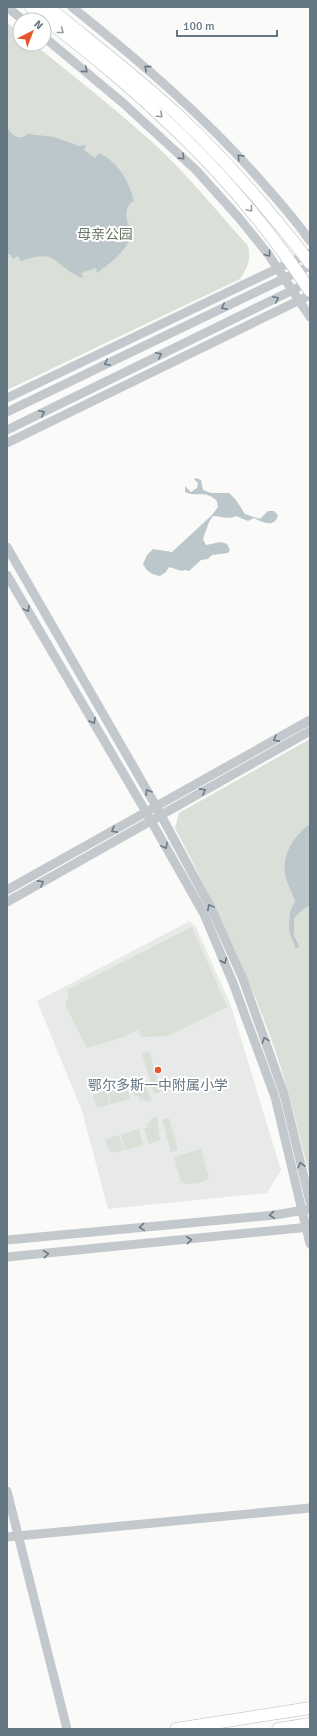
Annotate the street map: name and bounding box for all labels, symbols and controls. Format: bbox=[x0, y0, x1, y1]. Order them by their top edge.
north arrow bbox=[12, 12, 52, 52]
scale bar bbox=[177, 12, 277, 38]
text: N bbox=[31, 18, 46, 32]
text: 100 m bbox=[183, 19, 215, 34]
one-way arrow bbox=[56, 27, 63, 34]
one-way arrow bbox=[144, 65, 151, 72]
one-way arrow bbox=[80, 66, 88, 73]
one-way arrow bbox=[156, 110, 163, 117]
one-way arrow bbox=[177, 152, 185, 160]
one-way arrow bbox=[238, 155, 245, 162]
one-way arrow bbox=[245, 205, 252, 212]
park label: 母亲公园 bbox=[77, 226, 133, 243]
one-way arrow bbox=[263, 250, 270, 257]
one-way arrow bbox=[271, 296, 279, 304]
one-way arrow bbox=[221, 302, 228, 310]
one-way arrow bbox=[154, 353, 162, 360]
one-way arrow bbox=[104, 358, 111, 366]
one-way arrow bbox=[38, 410, 45, 417]
one-way arrow bbox=[22, 605, 29, 612]
one-way arrow bbox=[88, 717, 95, 724]
one-way arrow bbox=[273, 734, 280, 741]
one-way arrow bbox=[146, 789, 153, 797]
one-way arrow bbox=[199, 789, 206, 796]
one-way arrow bbox=[111, 825, 118, 833]
one-way arrow bbox=[160, 842, 167, 849]
one-way arrow bbox=[37, 880, 44, 887]
one-way arrow bbox=[208, 903, 215, 911]
one-way arrow bbox=[219, 957, 227, 965]
one-way arrow bbox=[261, 1037, 269, 1044]
marker: 鄂尔多斯一中附属小学 bbox=[153, 1065, 163, 1075]
place label: 鄂尔多斯一中附属小学 bbox=[88, 1077, 228, 1094]
one-way arrow bbox=[297, 1161, 306, 1168]
one-way arrow bbox=[268, 1210, 275, 1219]
one-way arrow bbox=[139, 1222, 145, 1231]
one-way arrow bbox=[186, 1235, 192, 1244]
one-way arrow bbox=[43, 1249, 49, 1258]

